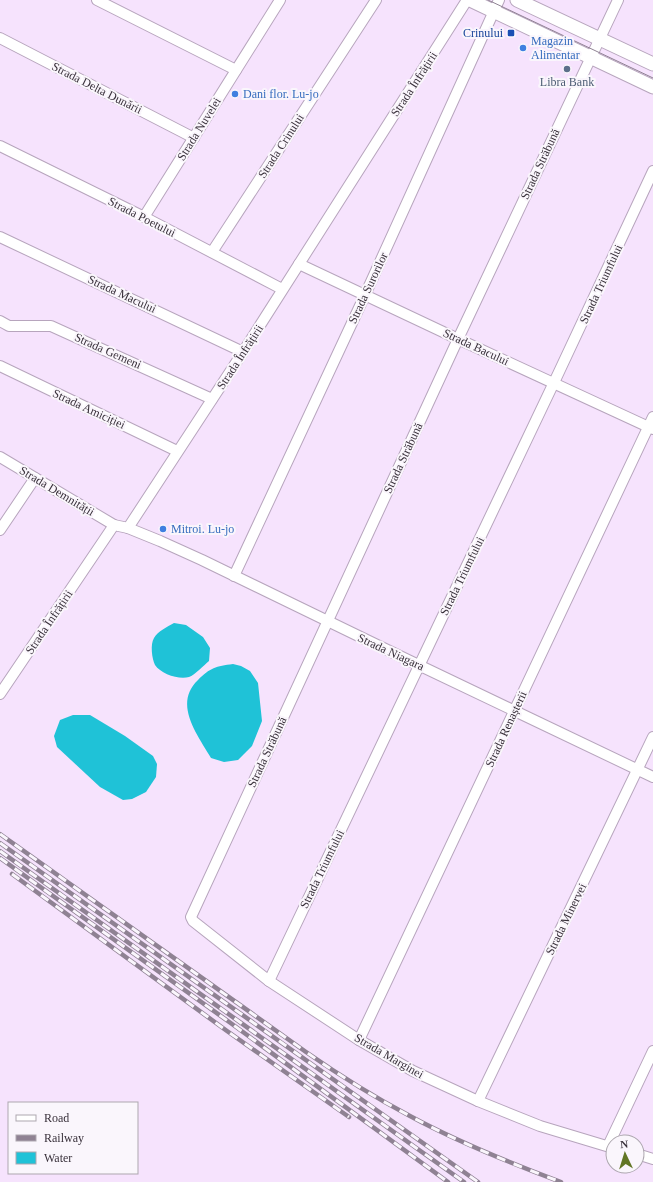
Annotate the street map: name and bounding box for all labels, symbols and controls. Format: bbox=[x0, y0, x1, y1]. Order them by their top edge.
place label: Crinului bbox=[463, 26, 504, 40]
marker: Crinului bbox=[506, 28, 516, 38]
place label: Magazin Alimentar bbox=[531, 34, 580, 62]
marker: Magazin Alimentar bbox=[518, 43, 528, 53]
street label: Strada Înfrățirii bbox=[388, 48, 440, 119]
street label: Strada Delta Dunării bbox=[50, 59, 145, 117]
marker: Libra Bank bbox=[562, 64, 572, 74]
place label: Libra Bank bbox=[540, 75, 594, 89]
place label: Dani flor. Lu-jo bbox=[243, 87, 319, 101]
marker: Dani flor. Lu-jo bbox=[230, 89, 240, 99]
street label: Strada Nuvelei bbox=[174, 94, 224, 163]
street label: Strada Crinului bbox=[255, 111, 307, 181]
street label: Strada Străbună bbox=[518, 126, 563, 202]
street label: Strada Poetului bbox=[106, 194, 179, 240]
street label: Strada Triumfului bbox=[577, 242, 626, 326]
street label: Strada Surorilor bbox=[345, 250, 391, 326]
street label: Strada Macului bbox=[86, 272, 159, 316]
street label: Strada Înfrățirii bbox=[214, 321, 266, 392]
street label: Strada Bacului bbox=[441, 326, 512, 369]
street label: Strada Gemeni bbox=[72, 330, 144, 372]
street label: Strada Amiciției bbox=[51, 386, 128, 432]
street label: Strada Străbună bbox=[381, 420, 426, 496]
street label: Strada Demnității bbox=[17, 463, 98, 519]
place label: Mitroi. Lu-jo bbox=[171, 522, 234, 536]
marker: Mitroi. Lu-jo bbox=[158, 524, 168, 534]
street label: Strada Triumfului bbox=[437, 534, 487, 618]
street label: Strada Înfrățirii bbox=[22, 587, 76, 657]
street label: Strada Niagara bbox=[356, 631, 427, 674]
street label: Strada Renașterii bbox=[482, 688, 530, 769]
street label: Strada Străbună bbox=[245, 714, 290, 790]
street label: Strada Triumfului bbox=[297, 827, 347, 911]
street label: Strada Minervei bbox=[543, 880, 590, 957]
street label: Strada Marginei bbox=[352, 1031, 427, 1082]
legend bbox=[8, 1102, 138, 1174]
text: Road bbox=[44, 1111, 69, 1125]
text: Railway bbox=[44, 1131, 84, 1145]
north arrow bbox=[605, 1134, 645, 1174]
text: N bbox=[620, 1138, 629, 1150]
text: Water bbox=[44, 1151, 72, 1165]

